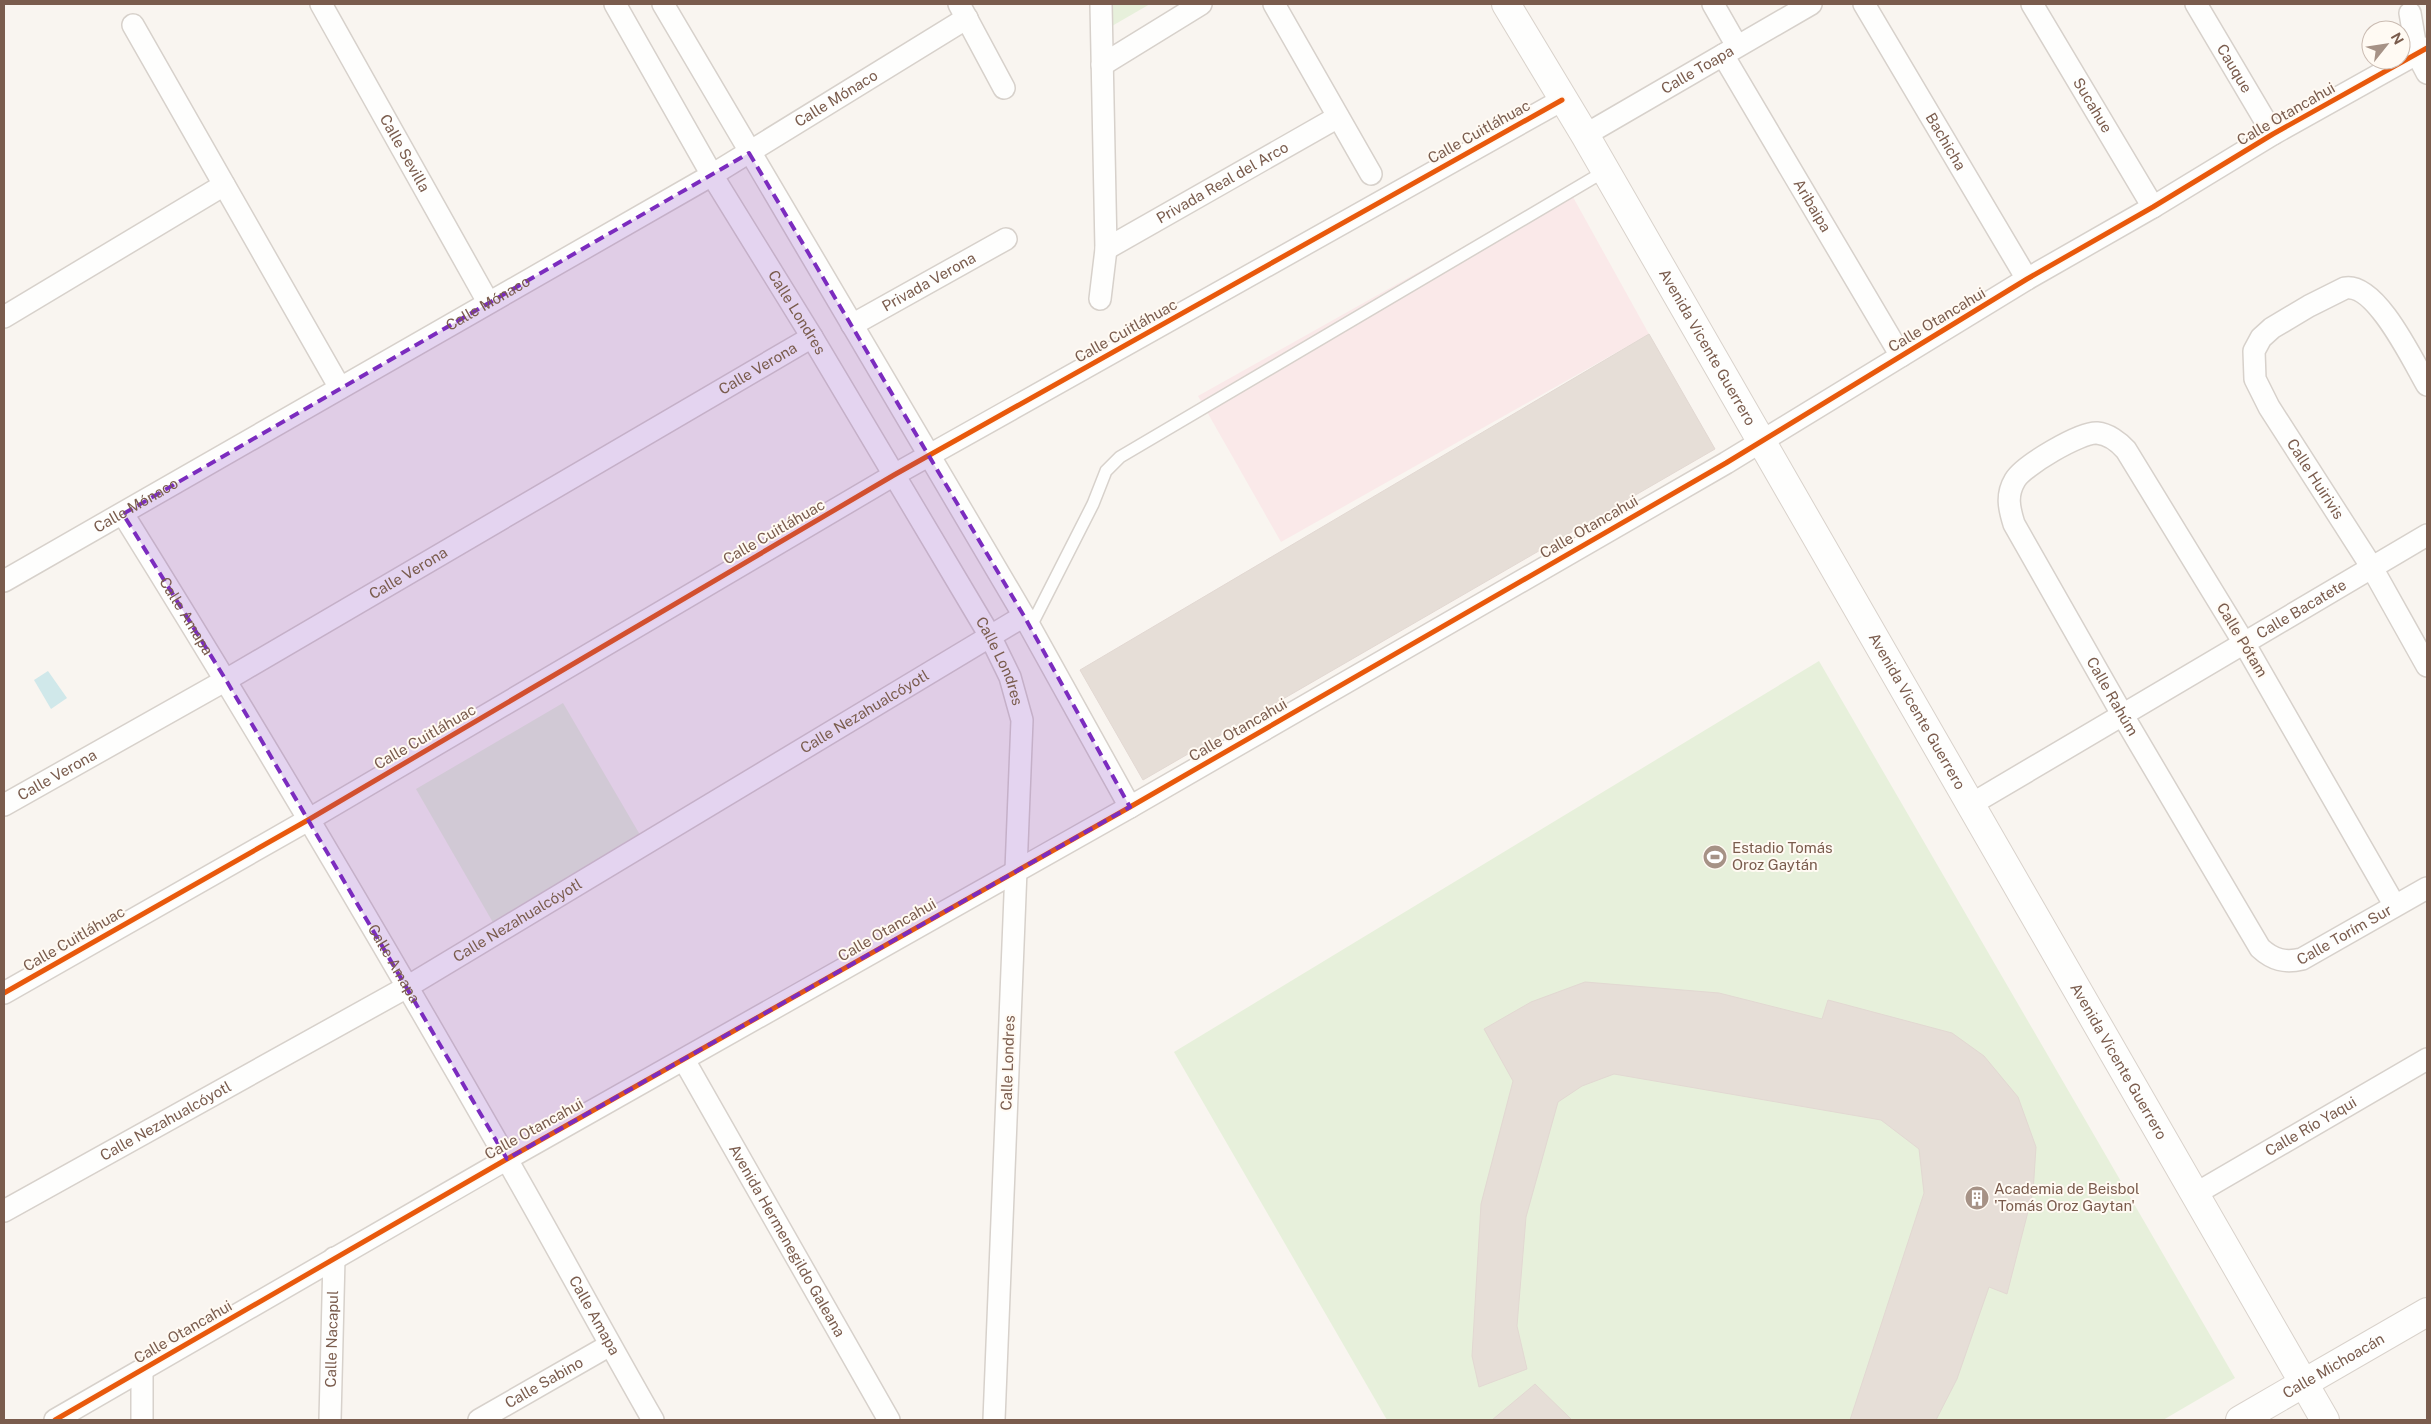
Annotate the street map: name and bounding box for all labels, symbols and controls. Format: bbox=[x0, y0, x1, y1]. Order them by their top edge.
north arrow bbox=[2361, 20, 2411, 70]
text: N bbox=[2388, 30, 2407, 47]
street label: Cauque bbox=[2214, 41, 2256, 96]
street label: Calle Toapa bbox=[1658, 42, 1736, 97]
street label: Calle Mónaco bbox=[791, 66, 881, 130]
street label: Sucahue bbox=[2070, 75, 2116, 136]
street label: Calle Otancahui bbox=[2234, 79, 2338, 148]
street label: Calle Cuitláhuac bbox=[1425, 96, 1533, 167]
street label: Bachicha bbox=[1922, 110, 1970, 173]
street label: Calle Sevilla bbox=[377, 111, 433, 195]
street label: Privada Real del Arco bbox=[1153, 138, 1291, 227]
street label: Aribaipa bbox=[1790, 176, 1835, 235]
street label: Privada Verona bbox=[879, 249, 978, 315]
street label: Avenida Vicente Guerrero bbox=[1656, 266, 1759, 428]
street label: Calle Londres bbox=[765, 267, 829, 357]
street label: Calle Mónaco bbox=[443, 272, 533, 334]
street label: Calle Otancahui bbox=[1885, 284, 1988, 355]
street label: Calle Cuitláhuac bbox=[1072, 295, 1180, 366]
street label: Calle Verona bbox=[715, 339, 800, 398]
street label: Calle Huirivis bbox=[2284, 436, 2348, 522]
street label: Calle Mónaco bbox=[90, 474, 181, 536]
street label: Calle Otancahui bbox=[1537, 492, 1641, 561]
street label: Calle Cuitláhuac bbox=[720, 496, 827, 568]
street label: Calle Verona bbox=[366, 543, 450, 602]
street label: Calle Amapa bbox=[156, 574, 217, 658]
street label: Calle Bacatete bbox=[2253, 576, 2349, 642]
street label: Calle Pótam bbox=[2214, 600, 2271, 680]
street label: Calle Londres bbox=[973, 614, 1027, 707]
street label: Avenida Vicente Guerrero bbox=[1866, 630, 1969, 792]
street label: Calle Rahúm bbox=[2083, 654, 2142, 739]
street label: Calle Nezahualcóyotl bbox=[797, 666, 932, 757]
street label: Calle Otancahui bbox=[1186, 695, 1290, 764]
street label: Calle Cuitláhuac bbox=[371, 701, 478, 773]
street label: Calle Verona bbox=[14, 746, 99, 804]
place label: Estadio Tomás Oroz Gaytán bbox=[1732, 839, 1833, 873]
sports icon: Estadio Tomás Oroz Gaytán bbox=[1702, 844, 1728, 870]
street label: Calle Nezahualcóyotl bbox=[450, 875, 585, 965]
street label: Calle Otancahui bbox=[835, 895, 939, 964]
street label: Calle Torím Sur bbox=[2294, 901, 2395, 968]
street label: Calle Cuitláhuac bbox=[20, 903, 127, 975]
street label: Calle Amapa bbox=[365, 921, 424, 1006]
street label: Avenida Vicente Guerrero bbox=[2067, 980, 2171, 1142]
street label: Calle Londres bbox=[997, 1015, 1018, 1111]
street label: Calle Nezahualcóyotl bbox=[97, 1078, 234, 1164]
street label: Calle Río Yaqui bbox=[2262, 1093, 2359, 1159]
street label: Calle Otancahui bbox=[481, 1094, 586, 1163]
street label: Avenida Hermenegildo Galeana bbox=[726, 1141, 849, 1340]
place label: Academia de Beisbol 'Tomás Oroz Gaytan' bbox=[1994, 1180, 2140, 1214]
building icon: Academia de Beisbol 'Tomás Oroz Gaytan' bbox=[1964, 1185, 1990, 1211]
street label: Calle Amapa bbox=[566, 1273, 624, 1358]
street label: Calle Nacapul bbox=[322, 1290, 341, 1388]
street label: Calle Otancahui bbox=[131, 1297, 235, 1366]
street label: Calle Michoacán bbox=[2279, 1330, 2387, 1402]
street label: Calle Sabino bbox=[502, 1353, 586, 1411]

